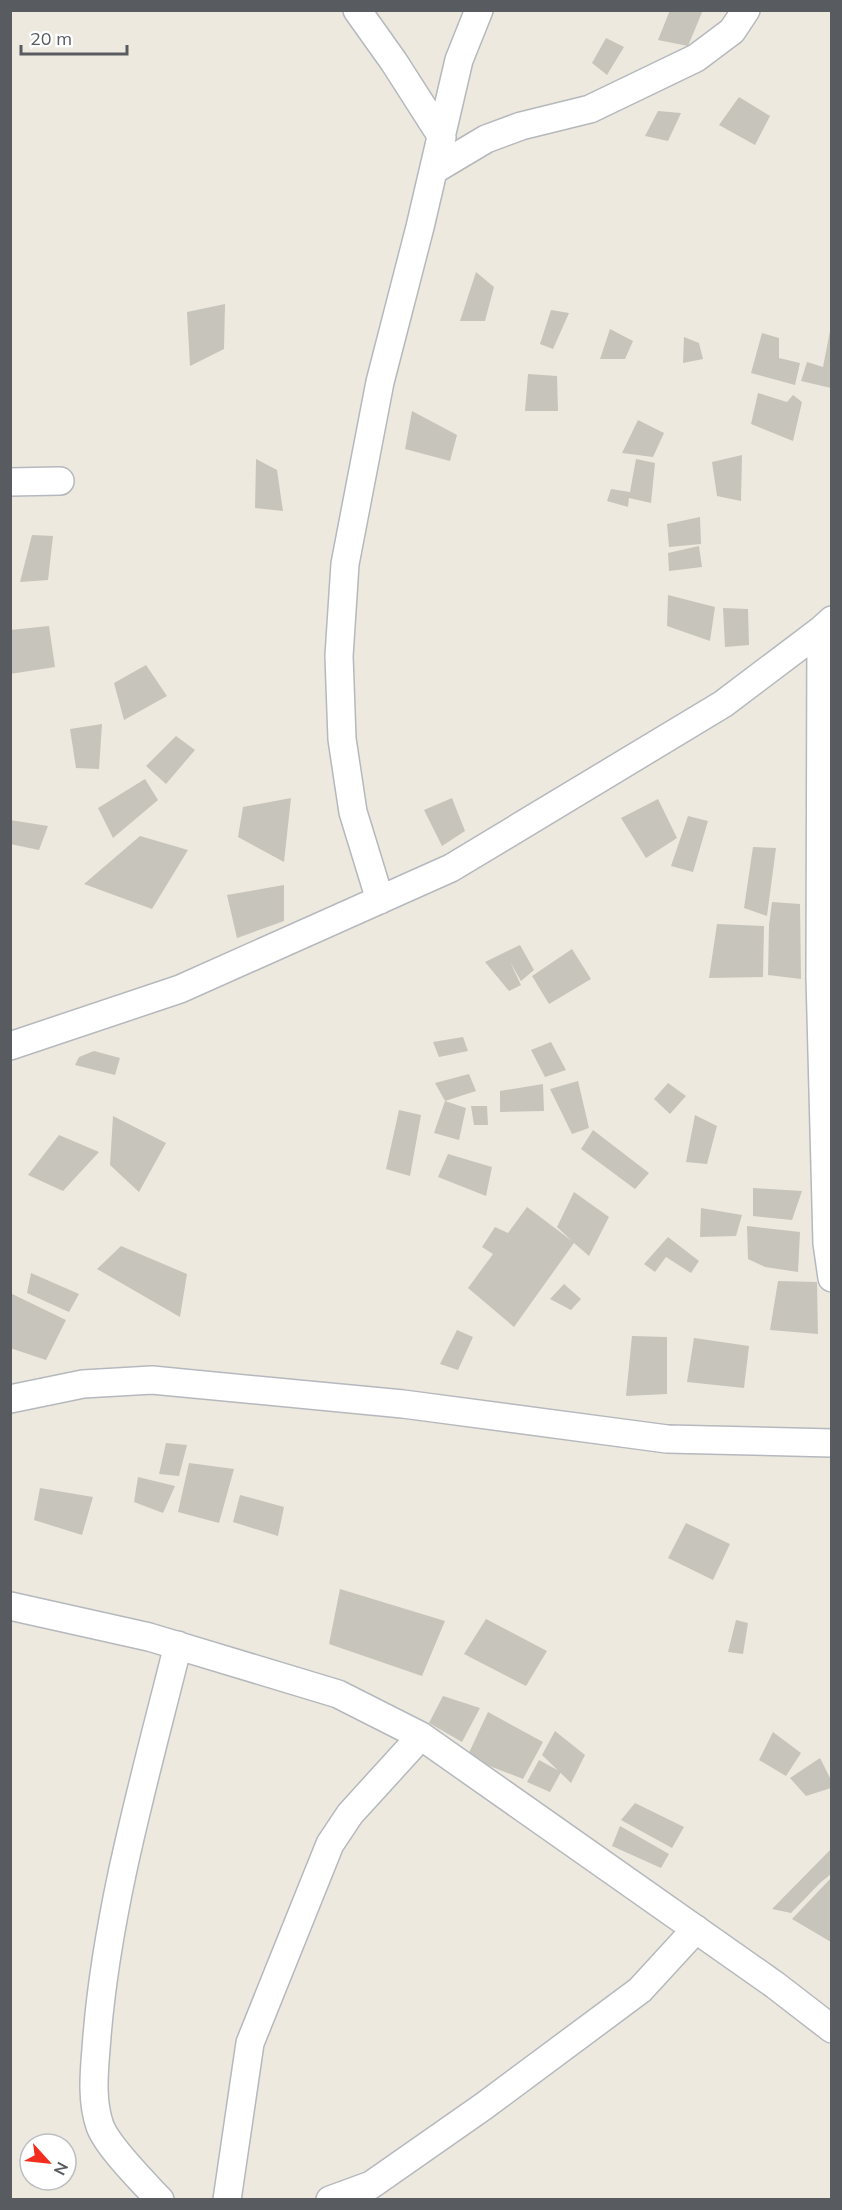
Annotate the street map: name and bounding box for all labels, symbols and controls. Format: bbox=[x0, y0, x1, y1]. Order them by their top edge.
scale bar bbox=[21, 18, 128, 56]
text: 20 m bbox=[30, 27, 72, 50]
north arrow bbox=[18, 2132, 78, 2192]
text: N bbox=[50, 2159, 73, 2179]

